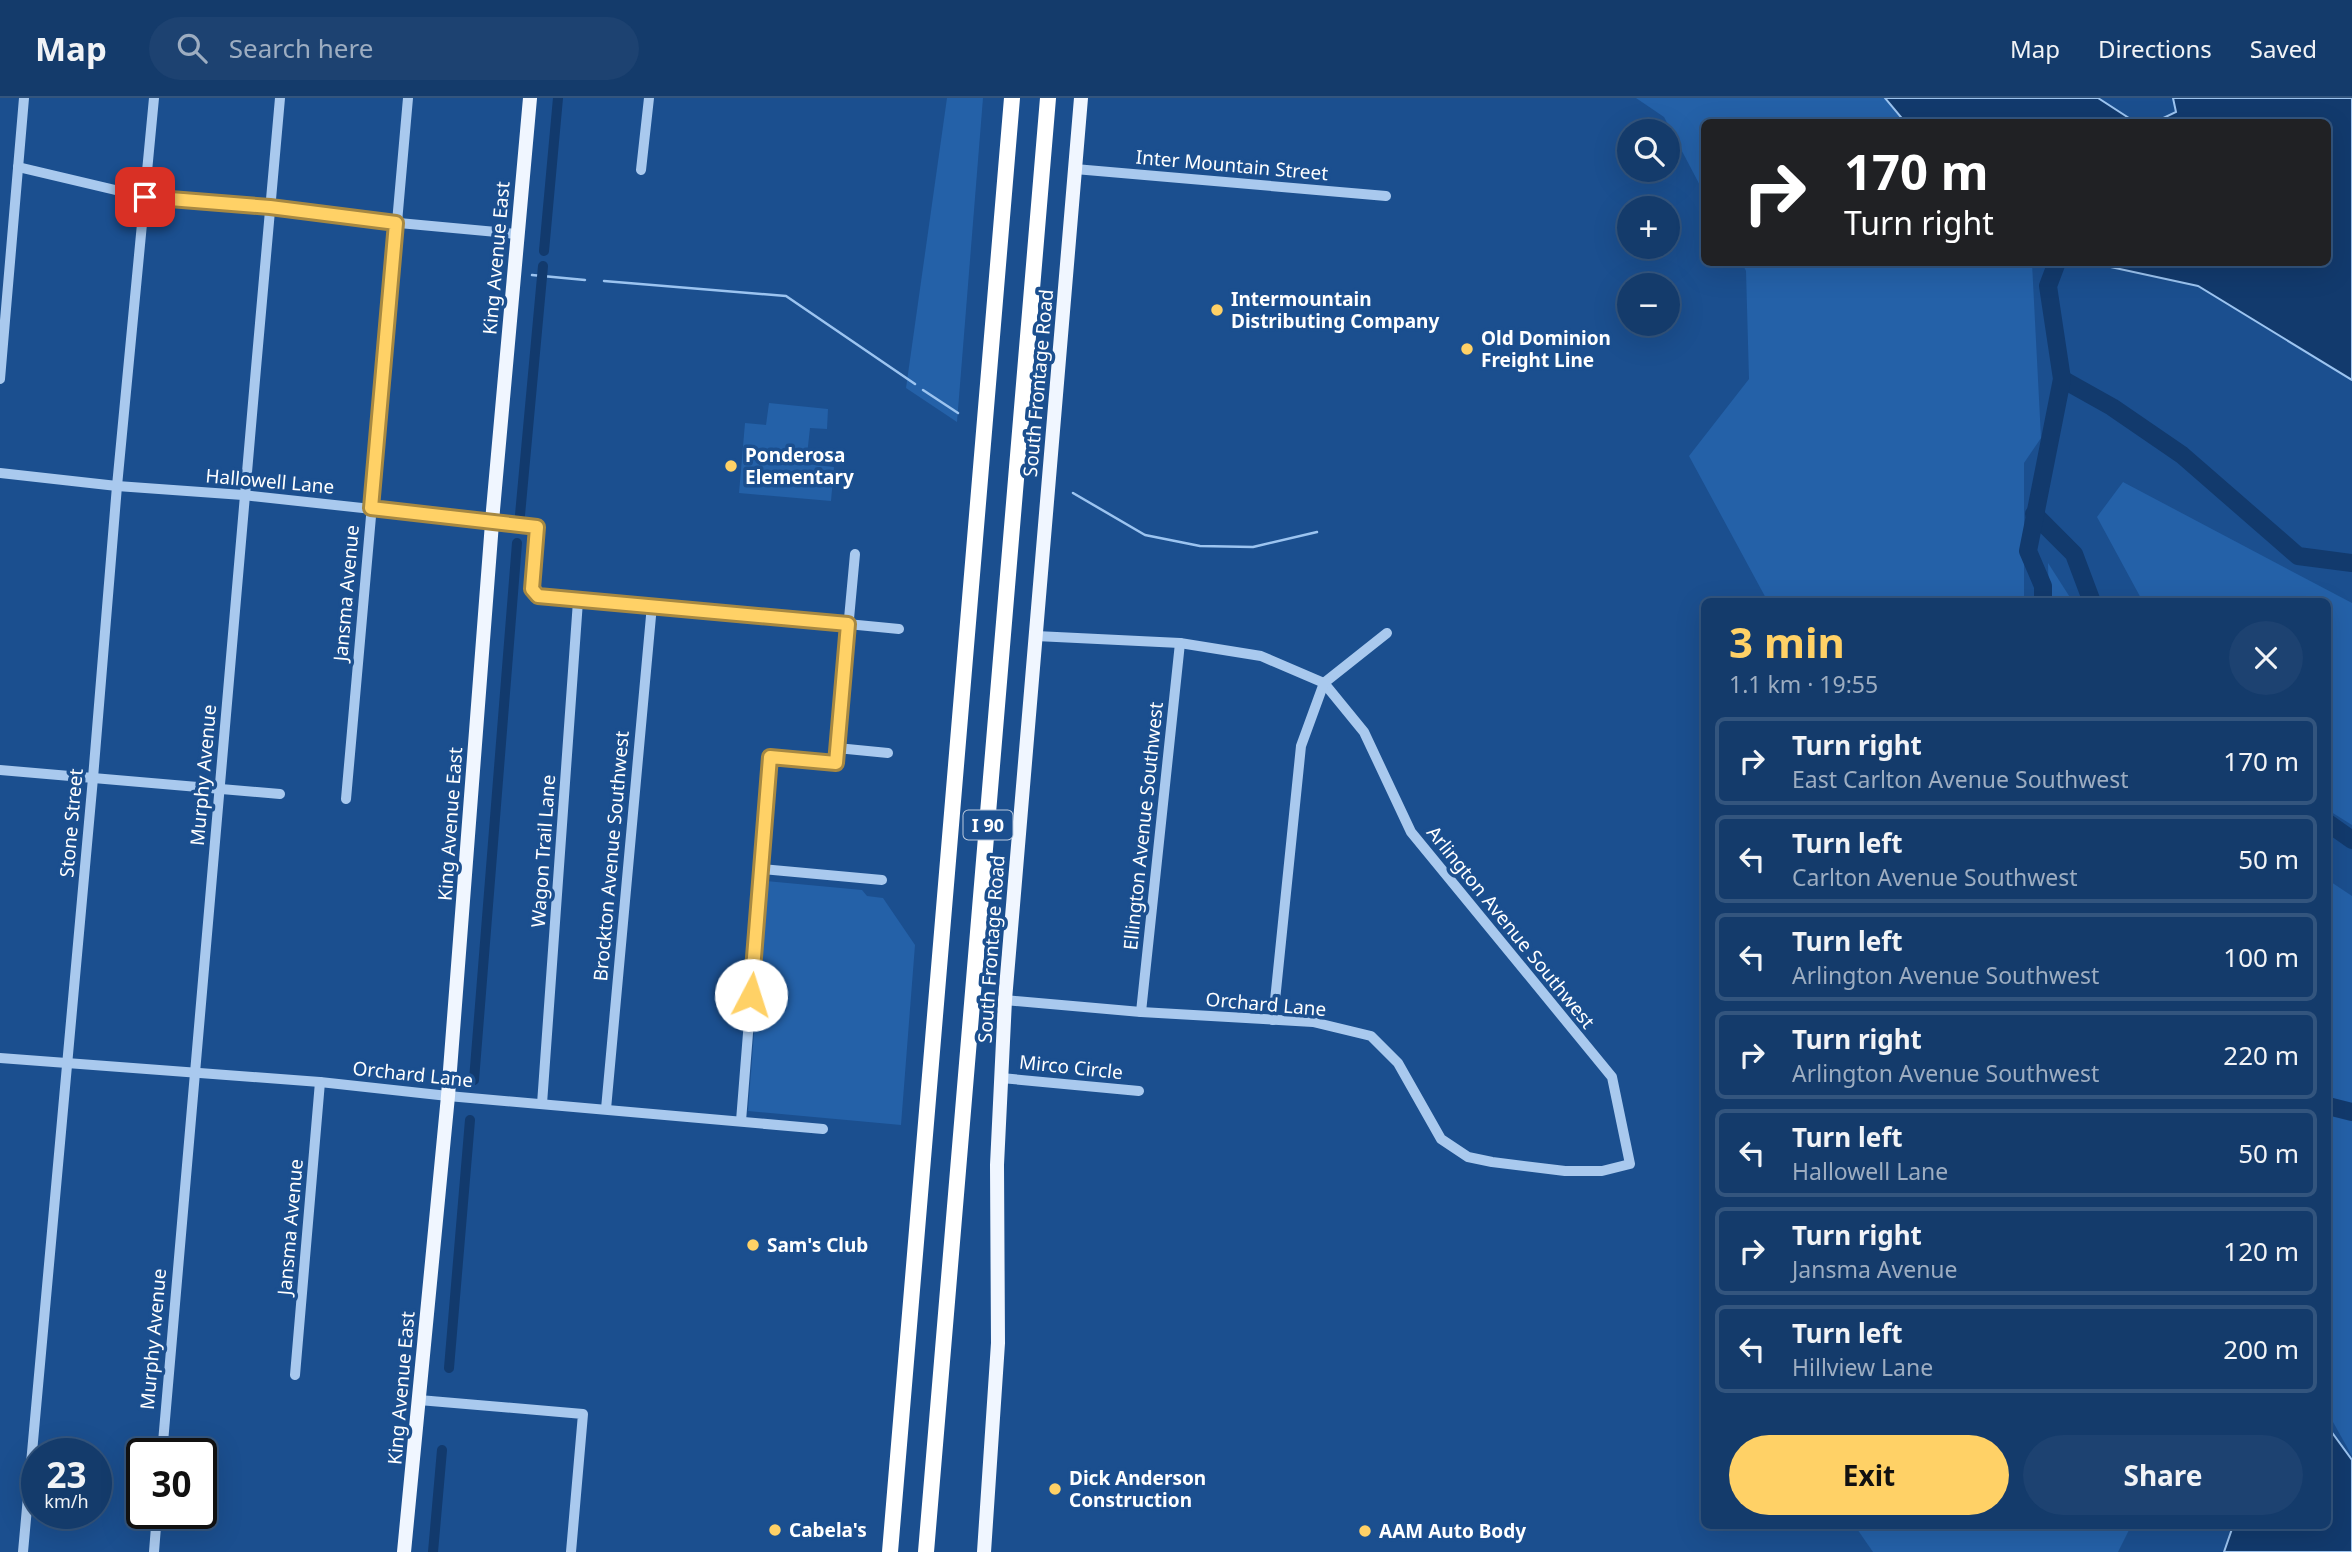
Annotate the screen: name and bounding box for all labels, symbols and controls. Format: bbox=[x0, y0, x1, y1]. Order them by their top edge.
search box bbox=[149, 17, 639, 80]
text: Map bbox=[35, 26, 107, 71]
icon: search bbox=[173, 29, 211, 67]
text: Search here bbox=[229, 30, 373, 66]
text: Map bbox=[2010, 32, 2060, 65]
text: Directions bbox=[2098, 32, 2212, 65]
text: Saved bbox=[2250, 32, 2317, 65]
map controls bbox=[1617, 119, 1680, 336]
button: search bbox=[1617, 119, 1680, 182]
text: 170 m bbox=[1844, 138, 1989, 204]
street label: Inter Mountain Street bbox=[1135, 144, 1329, 186]
icon: right bbox=[1729, 147, 1820, 238]
pin bbox=[115, 167, 175, 227]
icon: arrive bbox=[126, 178, 164, 216]
street label: King Avenue East bbox=[476, 180, 516, 336]
button: + bbox=[1617, 196, 1680, 259]
text: Turn right bbox=[1844, 201, 1994, 244]
button: − bbox=[1617, 273, 1680, 336]
place label: Intermountain Distributing Company bbox=[1231, 286, 1439, 334]
street label: South Frontage Road bbox=[1017, 288, 1059, 478]
marker: Intermountain Distributing Company bbox=[1209, 302, 1225, 318]
place label: Old Dominion Freight Line bbox=[1481, 325, 1611, 373]
marker: Old Dominion Freight Line bbox=[1459, 341, 1475, 357]
place label: Ponderosa Elementary bbox=[745, 442, 854, 490]
marker: Ponderosa Elementary bbox=[723, 458, 739, 474]
street label: Hallowell Lane bbox=[205, 462, 335, 500]
street label: Jansma Avenue bbox=[327, 524, 365, 664]
text: 3 min bbox=[1729, 613, 1845, 670]
button: close bbox=[2229, 621, 2303, 695]
text: 1.1 km · 19:55 bbox=[1729, 668, 1878, 700]
street label: Ellington Avenue Southwest bbox=[1117, 701, 1169, 951]
street label: Murphy Avenue bbox=[184, 703, 222, 847]
text: Turn right bbox=[1792, 727, 1922, 763]
street label: Brockton Avenue Southwest bbox=[587, 730, 635, 982]
icon: right bbox=[1733, 742, 1771, 780]
text: 170 m bbox=[2223, 743, 2299, 779]
street label: King Avenue East bbox=[432, 746, 468, 902]
text: East Carlton Avenue Southwest bbox=[1792, 763, 2129, 795]
street label: Stone Street bbox=[53, 767, 89, 879]
street label: Wagon Trail Lane bbox=[525, 774, 561, 928]
road number: I 90 bbox=[964, 810, 1012, 840]
street label: Arlington Avenue Southwest bbox=[1421, 820, 1601, 1034]
text: Turn left bbox=[1792, 825, 1903, 861]
icon: left bbox=[1733, 840, 1771, 878]
text: 50 m bbox=[2238, 841, 2299, 877]
street label: South Frontage Road bbox=[971, 854, 1011, 1044]
text: Carlton Avenue Southwest bbox=[1792, 861, 2078, 893]
text: Turn left bbox=[1792, 923, 1903, 959]
icon: left bbox=[1733, 938, 1771, 976]
text: 100 m bbox=[2223, 939, 2299, 975]
position arrow bbox=[714, 958, 788, 1032]
text: Arlington Avenue Southwest bbox=[1792, 959, 2099, 991]
street label: Orchard Lane bbox=[1205, 986, 1327, 1022]
text: Turn right bbox=[1792, 1021, 1922, 1057]
icon: right bbox=[1733, 1036, 1771, 1074]
text: 220 m bbox=[2223, 1037, 2299, 1073]
street label: Mirco Circle bbox=[1018, 1049, 1124, 1085]
street label: Orchard Lane bbox=[351, 1055, 475, 1093]
text: Arlington Avenue Southwest bbox=[1792, 1057, 2099, 1089]
text: Turn left bbox=[1792, 1119, 1903, 1155]
icon: left bbox=[1733, 1134, 1771, 1172]
text: 50 m bbox=[2238, 1135, 2299, 1171]
text: Hallowell Lane bbox=[1792, 1155, 1948, 1187]
street label: Jansma Avenue bbox=[271, 1158, 309, 1298]
text: Turn right bbox=[1792, 1217, 1922, 1253]
place label: Sam's Club bbox=[767, 1232, 868, 1258]
icon: right bbox=[1733, 1232, 1771, 1270]
text: 120 m bbox=[2223, 1233, 2299, 1269]
marker: Sam's Club bbox=[745, 1237, 761, 1253]
text: Jansma Avenue bbox=[1792, 1253, 1958, 1285]
street label: Murphy Avenue bbox=[134, 1267, 172, 1411]
street label: King Avenue East bbox=[381, 1310, 421, 1466]
text: Turn left bbox=[1792, 1315, 1903, 1351]
icon: left bbox=[1733, 1330, 1771, 1368]
text: 200 m bbox=[2223, 1331, 2299, 1367]
text: Hillview Lane bbox=[1792, 1351, 1933, 1383]
button: Exit bbox=[1729, 1435, 2009, 1515]
button: Share bbox=[2023, 1435, 2303, 1515]
speed limit sign: 30 bbox=[126, 1438, 217, 1529]
text: 23 bbox=[46, 1451, 87, 1498]
place label: Dick Anderson Construction bbox=[1069, 1465, 1206, 1513]
marker: Dick Anderson Construction bbox=[1047, 1481, 1063, 1497]
text: km/h bbox=[44, 1489, 89, 1513]
place label: Cabela's bbox=[789, 1517, 867, 1543]
place label: AAM Auto Body bbox=[1379, 1518, 1526, 1544]
marker: Cabela's bbox=[767, 1522, 783, 1538]
marker: AAM Auto Body bbox=[1357, 1523, 1373, 1539]

